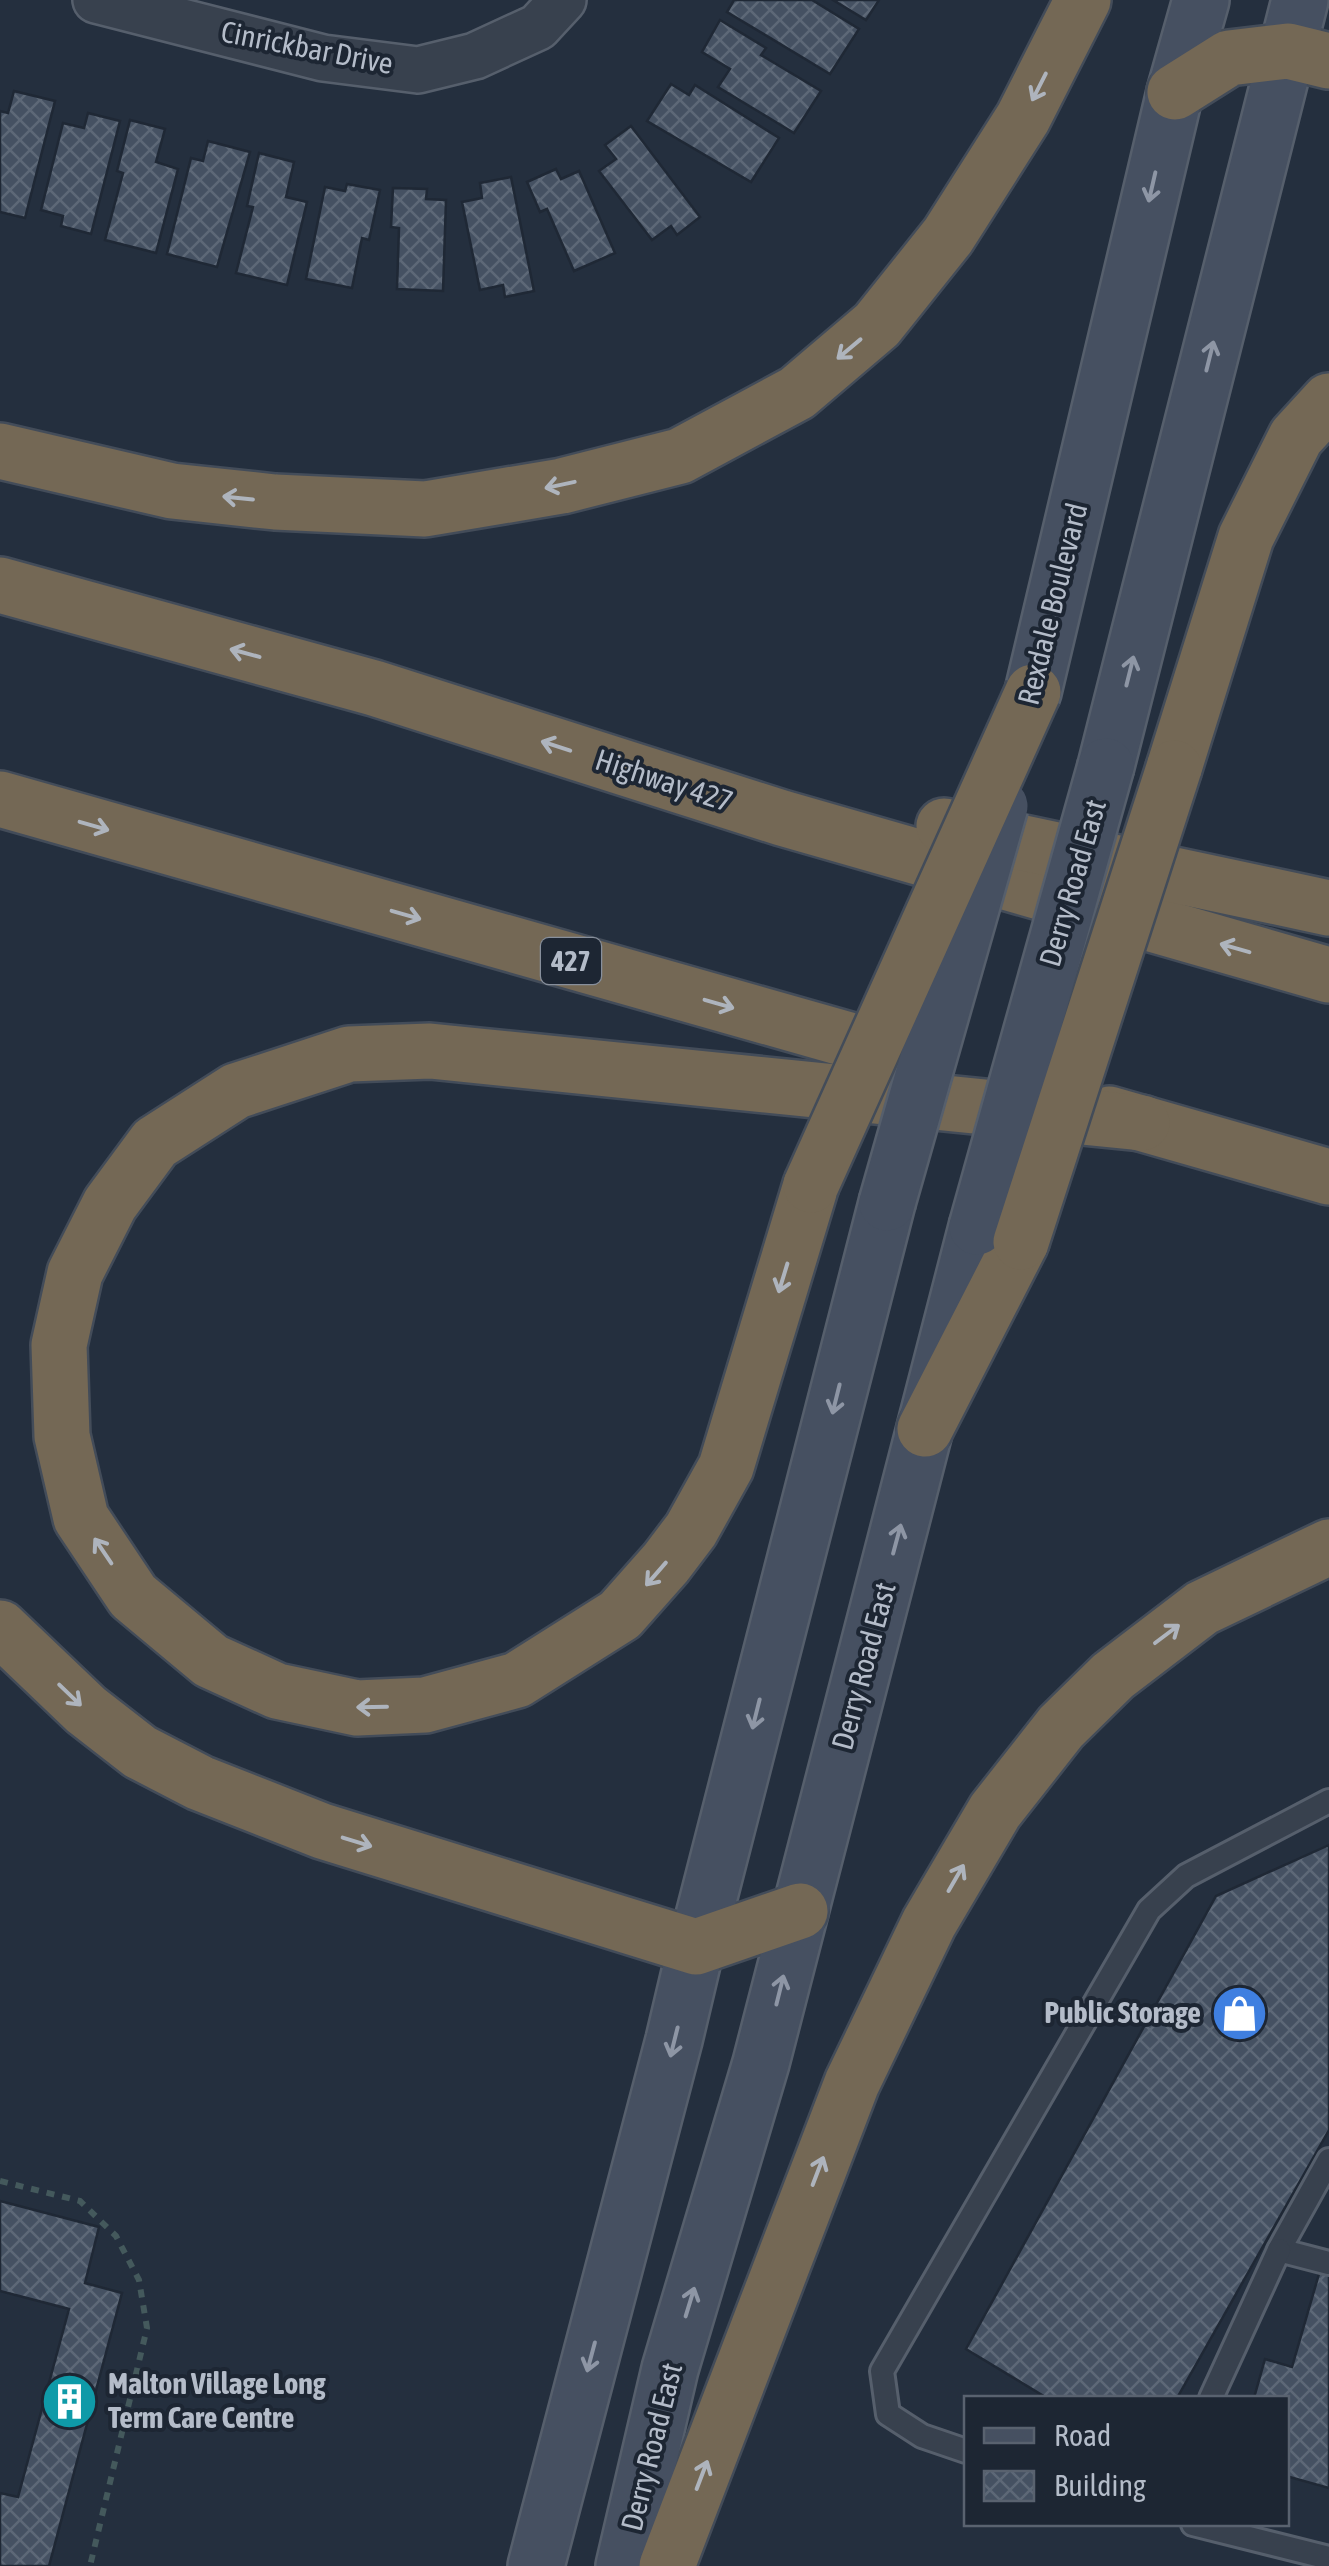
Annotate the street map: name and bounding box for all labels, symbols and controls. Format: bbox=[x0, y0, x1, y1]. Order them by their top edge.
street label: Cinrickbar Drive bbox=[218, 14, 396, 80]
one-way arrow bbox=[1029, 72, 1048, 101]
one-way arrow bbox=[1142, 171, 1161, 202]
one-way arrow bbox=[837, 337, 863, 359]
one-way arrow bbox=[1202, 341, 1220, 373]
one-way arrow bbox=[545, 477, 577, 496]
one-way arrow bbox=[222, 488, 254, 507]
street label: Rexdale Boulevard bbox=[1011, 499, 1094, 708]
one-way arrow bbox=[229, 642, 261, 661]
one-way arrow bbox=[1122, 656, 1140, 688]
one-way arrow bbox=[541, 736, 572, 754]
street label: Highway 427 bbox=[591, 742, 737, 818]
street label: Derry Road East bbox=[1032, 795, 1112, 970]
one-way arrow bbox=[78, 818, 109, 836]
one-way arrow bbox=[390, 907, 422, 925]
road number: 427 bbox=[541, 938, 601, 984]
one-way arrow bbox=[1220, 938, 1251, 956]
one-way arrow bbox=[703, 995, 734, 1014]
one-way arrow bbox=[773, 1262, 791, 1294]
one-way arrow bbox=[826, 1383, 845, 1414]
one-way arrow bbox=[888, 1524, 907, 1555]
one-way arrow bbox=[92, 1537, 113, 1566]
one-way arrow bbox=[645, 1561, 668, 1586]
street label: Derry Road East bbox=[824, 1578, 902, 1753]
one-way arrow bbox=[1153, 1624, 1180, 1645]
one-way arrow bbox=[58, 1683, 82, 1707]
one-way arrow bbox=[356, 1698, 388, 1716]
one-way arrow bbox=[745, 1698, 764, 1729]
one-way arrow bbox=[340, 1834, 372, 1852]
one-way arrow bbox=[946, 1864, 966, 1892]
one-way arrow bbox=[772, 1974, 790, 2006]
shop icon: Public Storage bbox=[1210, 1983, 1270, 2043]
place label: Public Storage bbox=[1044, 1995, 1201, 2029]
one-way arrow bbox=[663, 2026, 682, 2057]
one-way arrow bbox=[810, 2157, 828, 2188]
one-way arrow bbox=[682, 2287, 700, 2318]
one-way arrow bbox=[581, 2341, 600, 2372]
street label: Derry Road East bbox=[614, 2359, 688, 2534]
place label: Malton Village Long Term Care Centre bbox=[108, 2366, 326, 2434]
building icon: Malton Village Long Term Care Centre bbox=[39, 2371, 99, 2431]
legend bbox=[964, 2396, 1289, 2526]
text: Road bbox=[1054, 2418, 1111, 2452]
one-way arrow bbox=[694, 2460, 712, 2491]
text: Building bbox=[1054, 2468, 1146, 2502]

